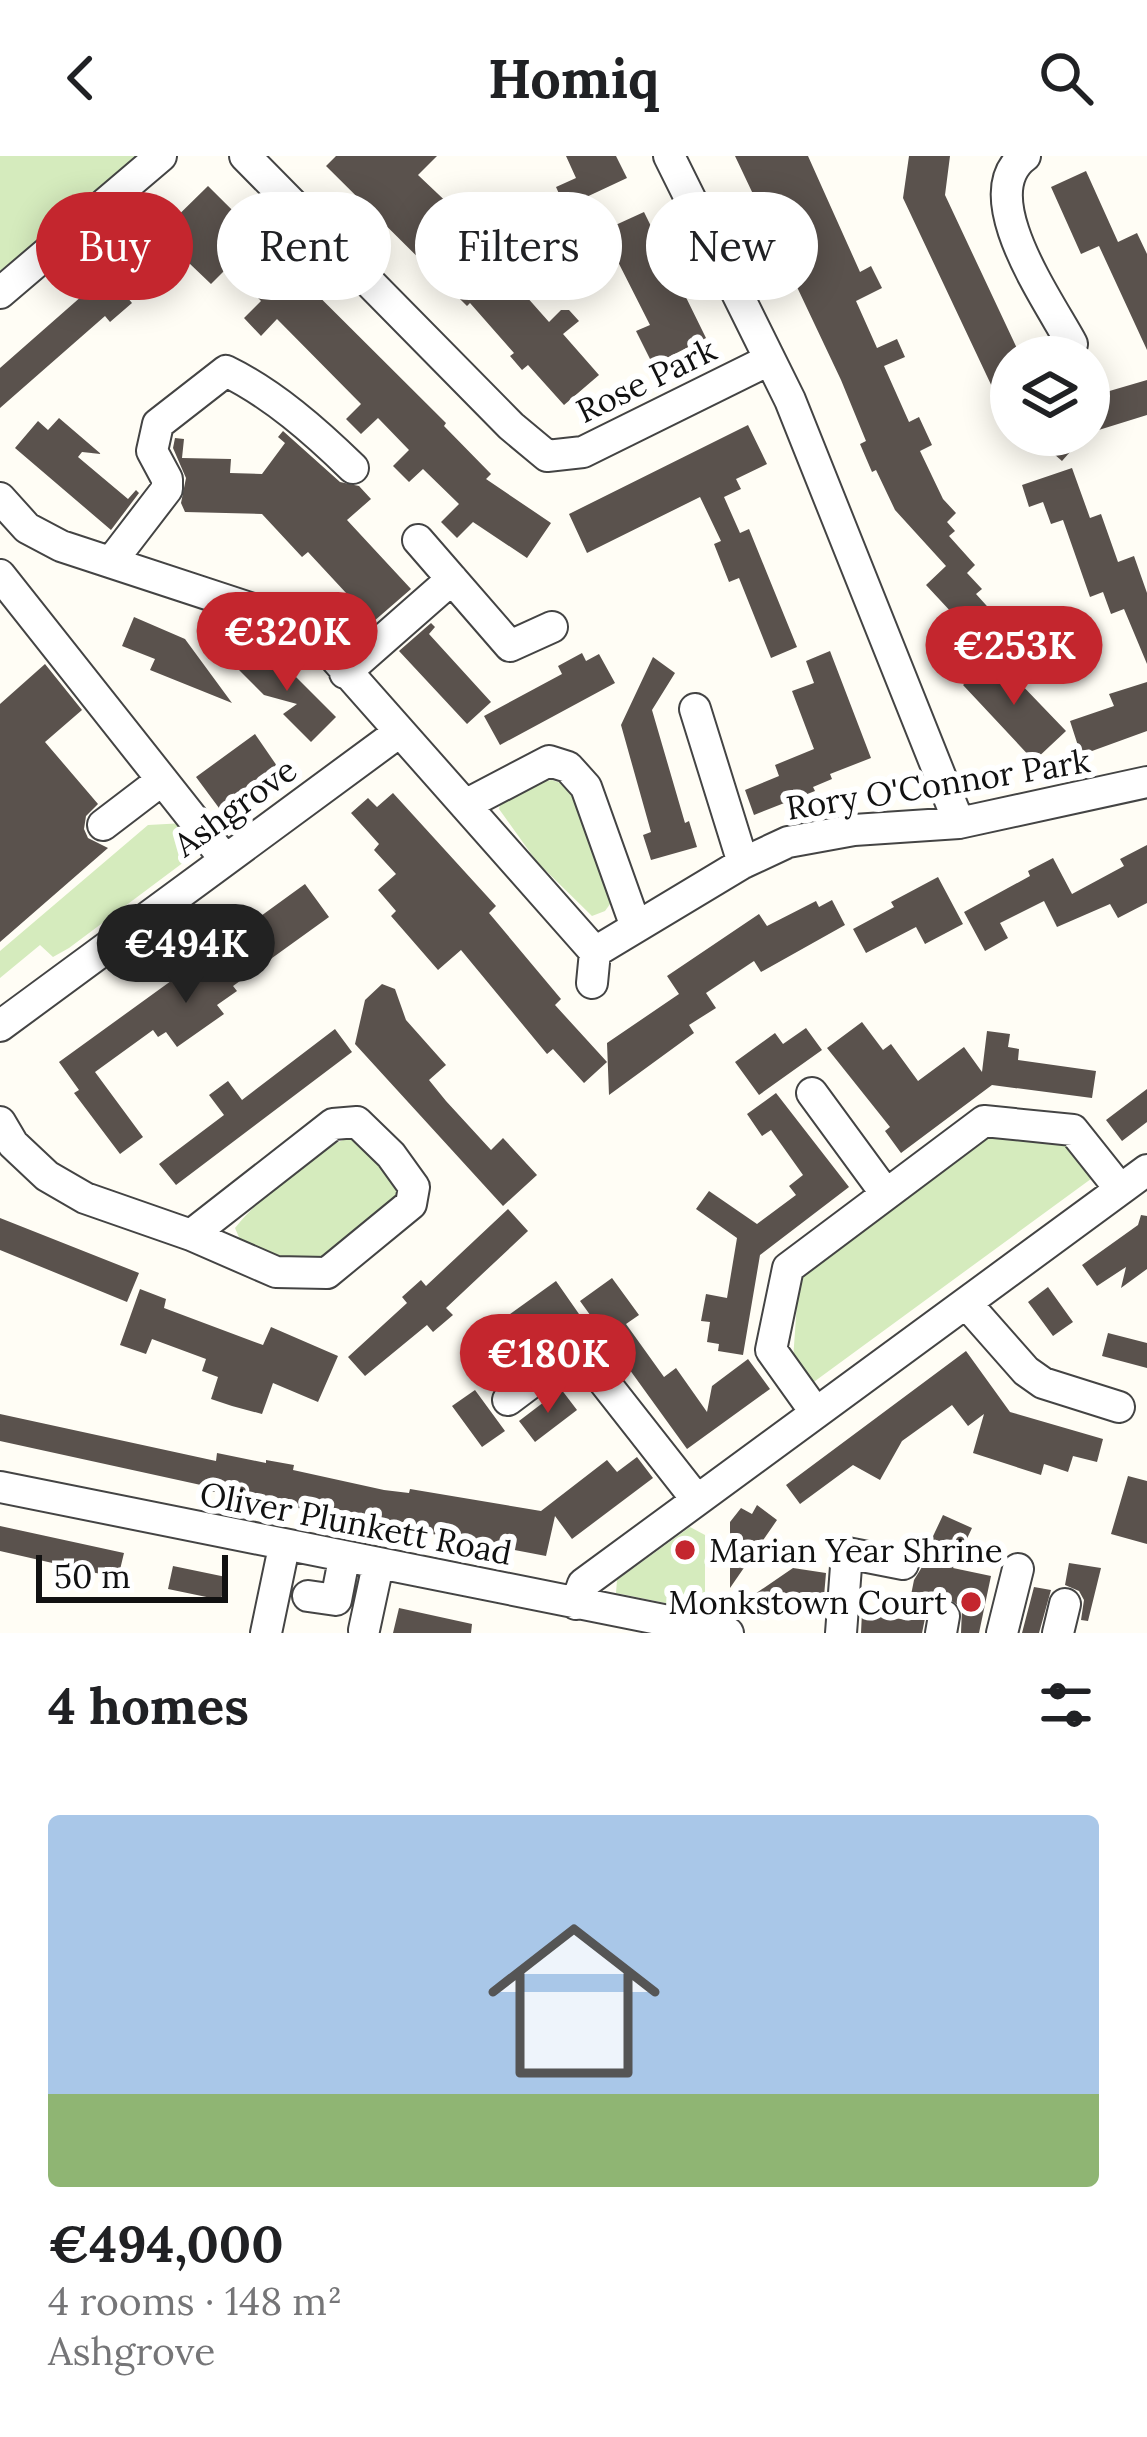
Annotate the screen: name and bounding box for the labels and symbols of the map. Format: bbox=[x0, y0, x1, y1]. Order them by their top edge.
street label: Rose Park bbox=[569, 328, 723, 432]
pin: €320K bbox=[203, 592, 371, 694]
pin: €253K bbox=[930, 606, 1098, 708]
street label: Rory O'Connor Park bbox=[783, 739, 1093, 829]
street label: Ashgrove bbox=[165, 748, 305, 866]
pin: €494K bbox=[102, 904, 270, 1006]
pin: €180K bbox=[464, 1314, 632, 1416]
street label: Oliver Plunkett Road bbox=[197, 1472, 515, 1574]
place label: Marian Year Shrine bbox=[709, 1529, 1003, 1571]
marker: Marian Year Shrine bbox=[672, 1537, 698, 1563]
scale bar bbox=[36, 1549, 228, 1602]
place label: Monkstown Court bbox=[668, 1581, 947, 1623]
marker: Monkstown Court bbox=[958, 1589, 984, 1615]

